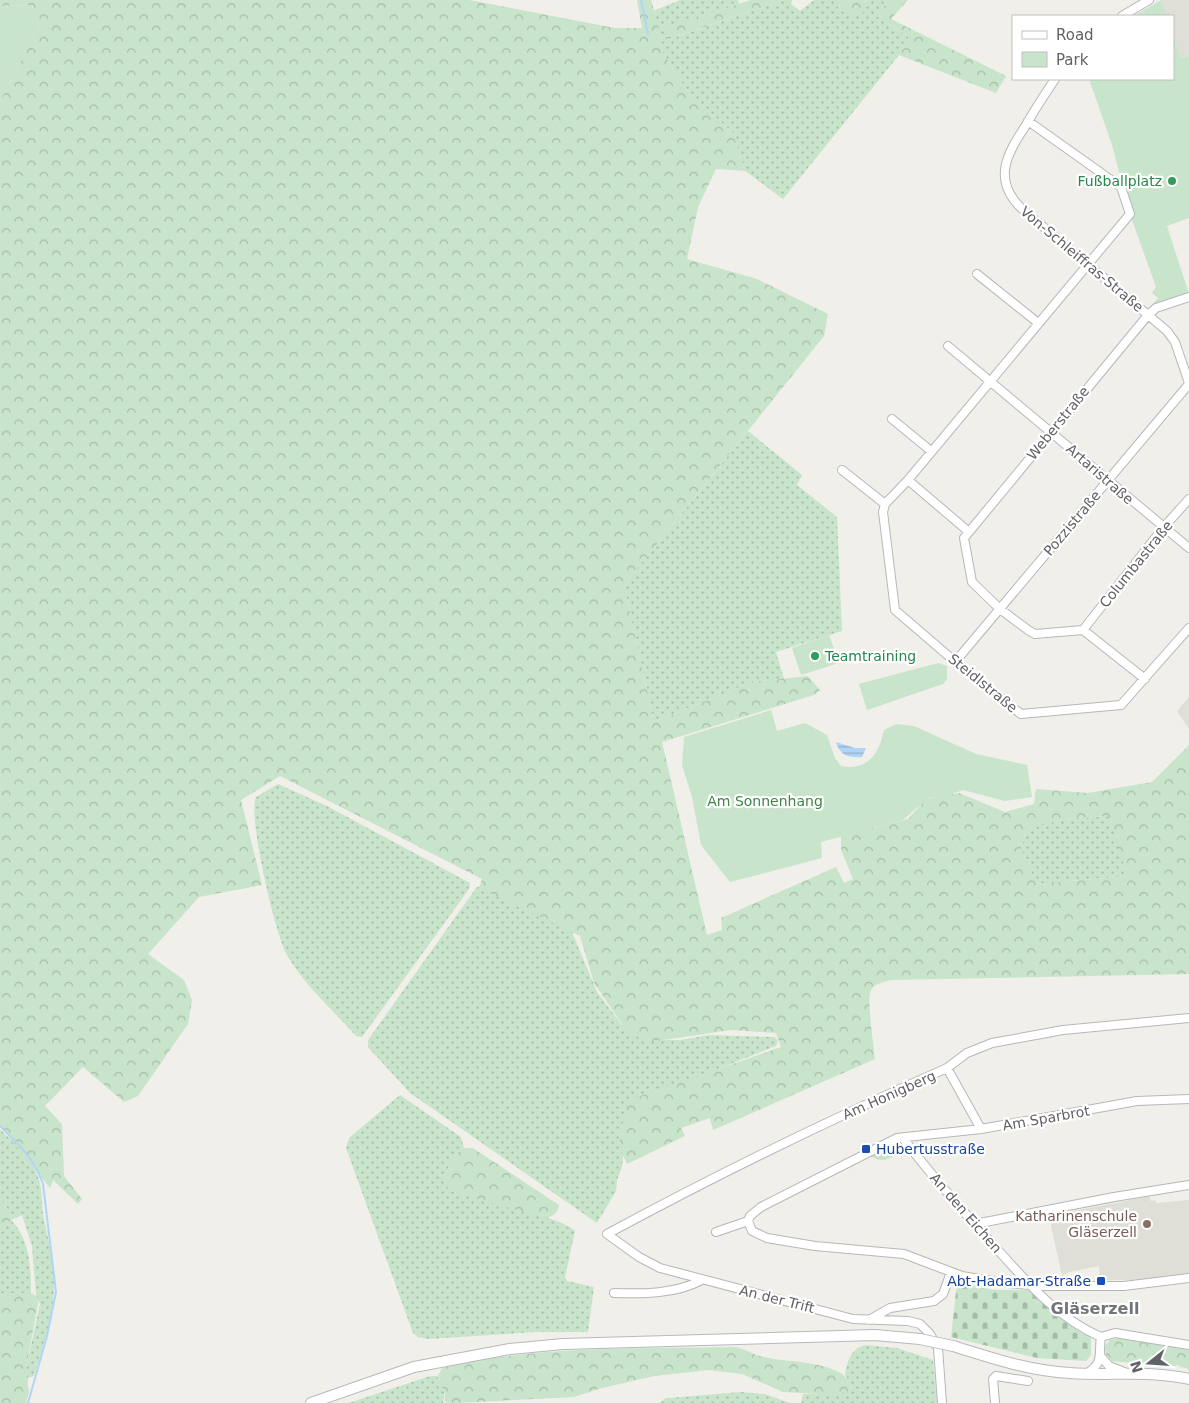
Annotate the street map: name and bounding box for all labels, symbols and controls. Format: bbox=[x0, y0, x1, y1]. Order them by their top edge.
legend bbox=[1012, 15, 1174, 80]
text: Road bbox=[1056, 26, 1094, 44]
text: Park bbox=[1056, 51, 1089, 69]
place label: Fußballplatz bbox=[1078, 173, 1162, 189]
marker: Fußballplatz bbox=[1166, 175, 1178, 187]
street label: Von-Schleiffras-Straße bbox=[1017, 203, 1147, 315]
street label: Weberstraße bbox=[1024, 383, 1092, 463]
street label: Artaristraße bbox=[1063, 441, 1137, 507]
street label: Pozzistraße bbox=[1040, 487, 1104, 559]
street label: Columbastraße bbox=[1096, 517, 1176, 611]
place label: Teamtraining bbox=[824, 648, 916, 664]
marker: Teamtraining bbox=[809, 650, 821, 662]
street label: Steidlstraße bbox=[945, 650, 1021, 716]
park label: Am Sonnenhang bbox=[707, 793, 823, 809]
street label: Am Honigberg bbox=[840, 1067, 938, 1123]
street label: Am Sparbrot bbox=[1001, 1102, 1091, 1134]
place label: Hubertusstraße bbox=[876, 1141, 985, 1157]
marker: Hubertusstraße bbox=[860, 1143, 872, 1155]
street label: An den Eichen bbox=[927, 1170, 1005, 1256]
place label: Katharinenschule Gläserzell bbox=[1015, 1208, 1137, 1240]
marker: Katharinenschule Gläserzell bbox=[1141, 1218, 1153, 1230]
place label: Abt-Hadamar-Straße bbox=[947, 1273, 1091, 1289]
marker: Abt-Hadamar-Straße bbox=[1095, 1275, 1107, 1287]
street label: An der Trift bbox=[738, 1282, 817, 1316]
district label: Gläserzell bbox=[1051, 1299, 1139, 1318]
north arrow bbox=[1124, 1338, 1174, 1388]
text: N bbox=[1127, 1359, 1146, 1375]

